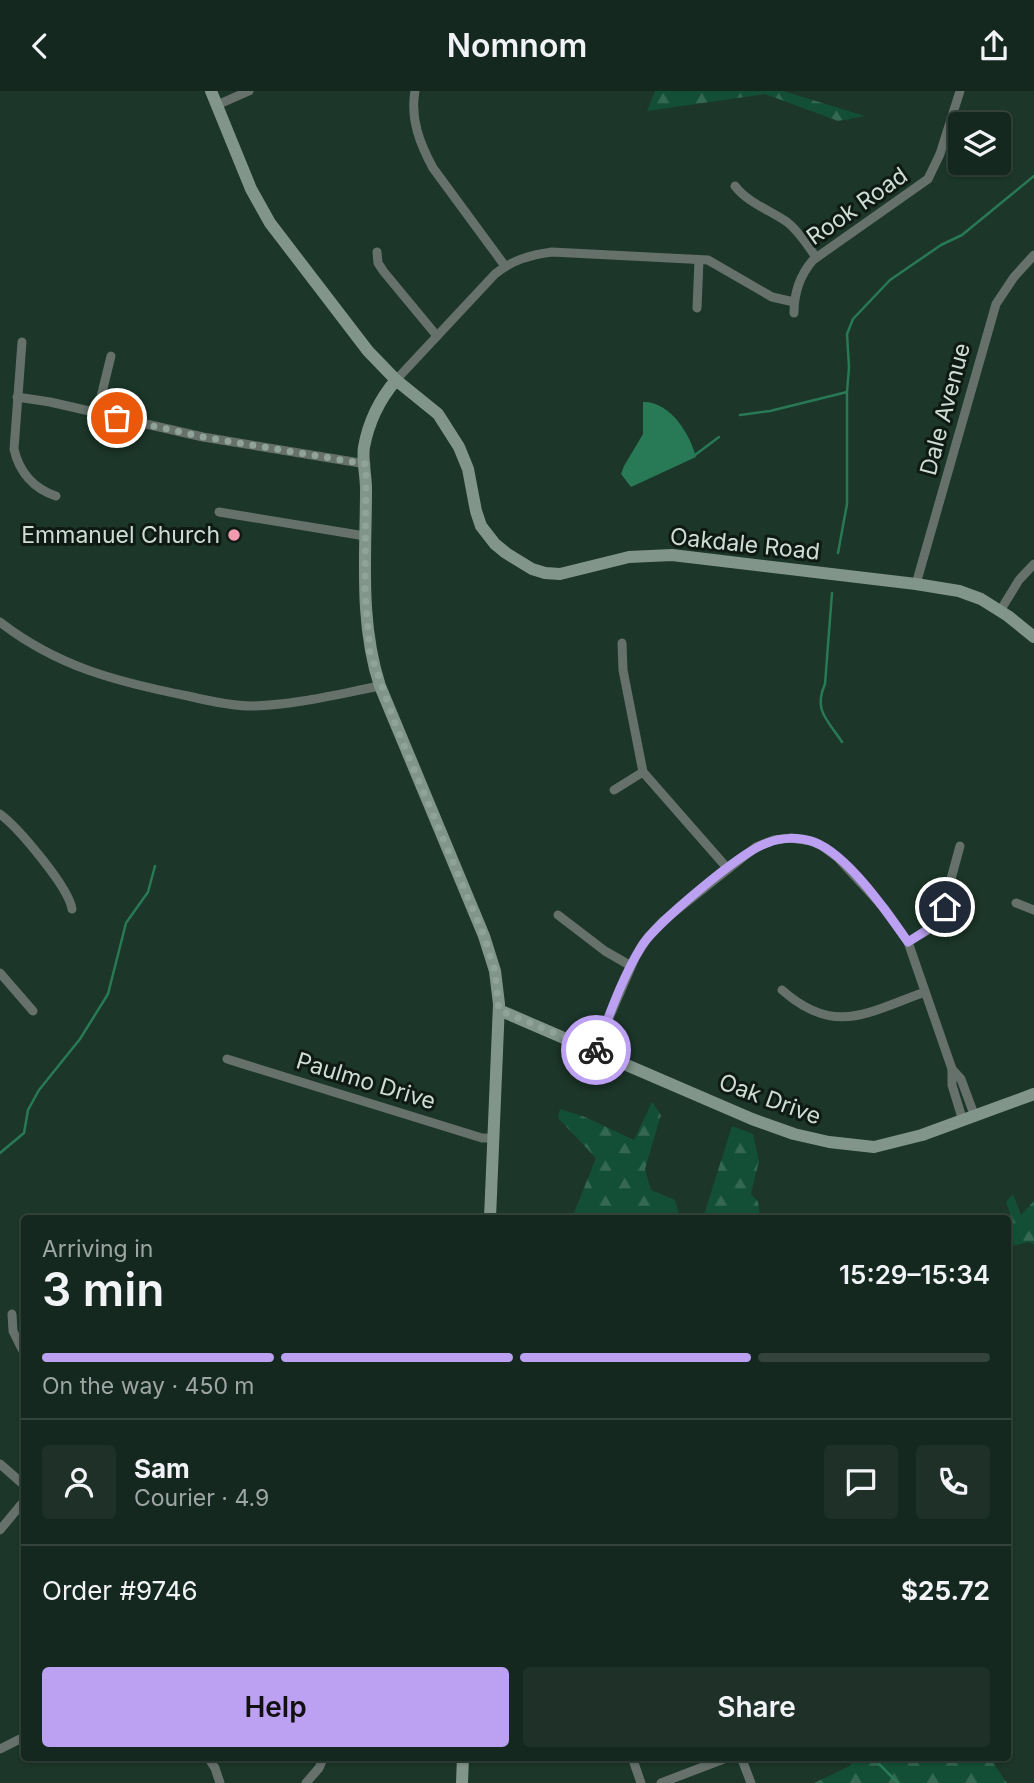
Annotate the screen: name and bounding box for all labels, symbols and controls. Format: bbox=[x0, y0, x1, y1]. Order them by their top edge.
text: Nomnom bbox=[447, 26, 587, 65]
icon: back bbox=[21, 27, 59, 65]
icon: share bbox=[975, 27, 1013, 65]
map controls bbox=[948, 112, 1011, 175]
button: layers bbox=[948, 112, 1011, 175]
street label: Rook Road bbox=[801, 161, 913, 251]
street label: Dale Avenue bbox=[914, 340, 976, 478]
pin bbox=[87, 388, 147, 448]
icon: bag bbox=[98, 399, 136, 437]
place label: Emmanuel Church bbox=[21, 521, 220, 549]
street label: Oakdale Road bbox=[669, 522, 821, 566]
marker: Emmanuel Church bbox=[226, 527, 242, 543]
pin bbox=[915, 877, 975, 937]
icon: home bbox=[926, 888, 964, 926]
courier bbox=[561, 1015, 631, 1085]
icon: bike bbox=[577, 1031, 615, 1069]
street label: Paulmo Drive bbox=[293, 1047, 439, 1115]
street label: Oak Drive bbox=[715, 1068, 825, 1130]
text: Arriving in bbox=[42, 1235, 153, 1263]
text: 15:29–15:34 bbox=[839, 1259, 990, 1290]
text: 3 min bbox=[42, 1261, 164, 1317]
text: On the way · 450 m bbox=[42, 1372, 255, 1400]
button: person bbox=[42, 1445, 116, 1519]
button: chat bbox=[824, 1445, 898, 1519]
button: phone bbox=[916, 1445, 990, 1519]
text: Sam bbox=[134, 1453, 190, 1484]
text: Courier · 4.9 bbox=[134, 1484, 269, 1512]
text: Order #9746 bbox=[42, 1575, 198, 1606]
text: $25.72 bbox=[901, 1575, 990, 1606]
button: Help bbox=[42, 1667, 509, 1747]
button: Share bbox=[523, 1667, 990, 1747]

